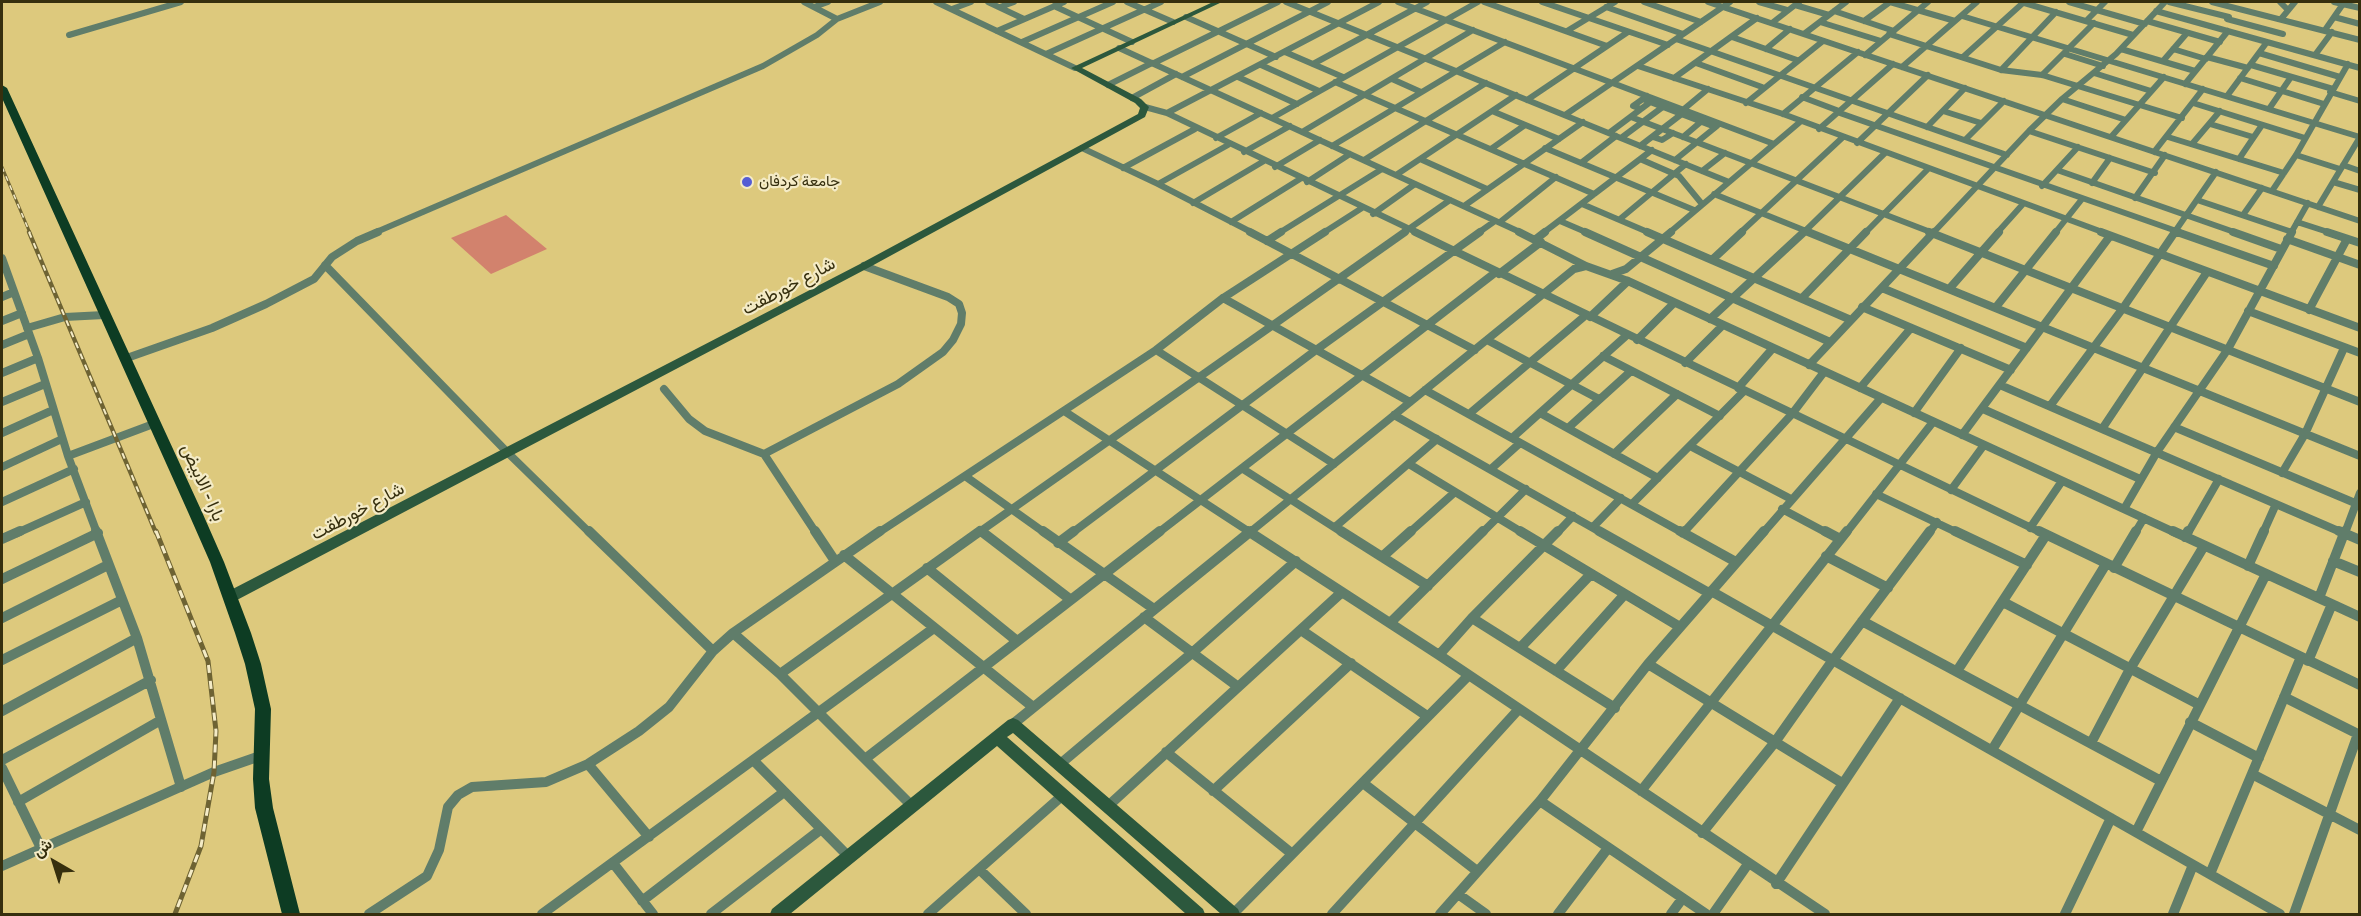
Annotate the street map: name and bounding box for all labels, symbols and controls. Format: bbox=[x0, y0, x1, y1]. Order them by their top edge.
place label: جامعة كردفان bbox=[759, 173, 840, 191]
marker: جامعة كردفان bbox=[740, 175, 754, 189]
street label: شارع خورطقت bbox=[739, 253, 839, 321]
street label: بارا - الابيض bbox=[175, 441, 229, 525]
street label: شارع خورطقت bbox=[308, 478, 408, 546]
north arrow bbox=[24, 832, 84, 892]
text: ش bbox=[29, 834, 56, 862]

